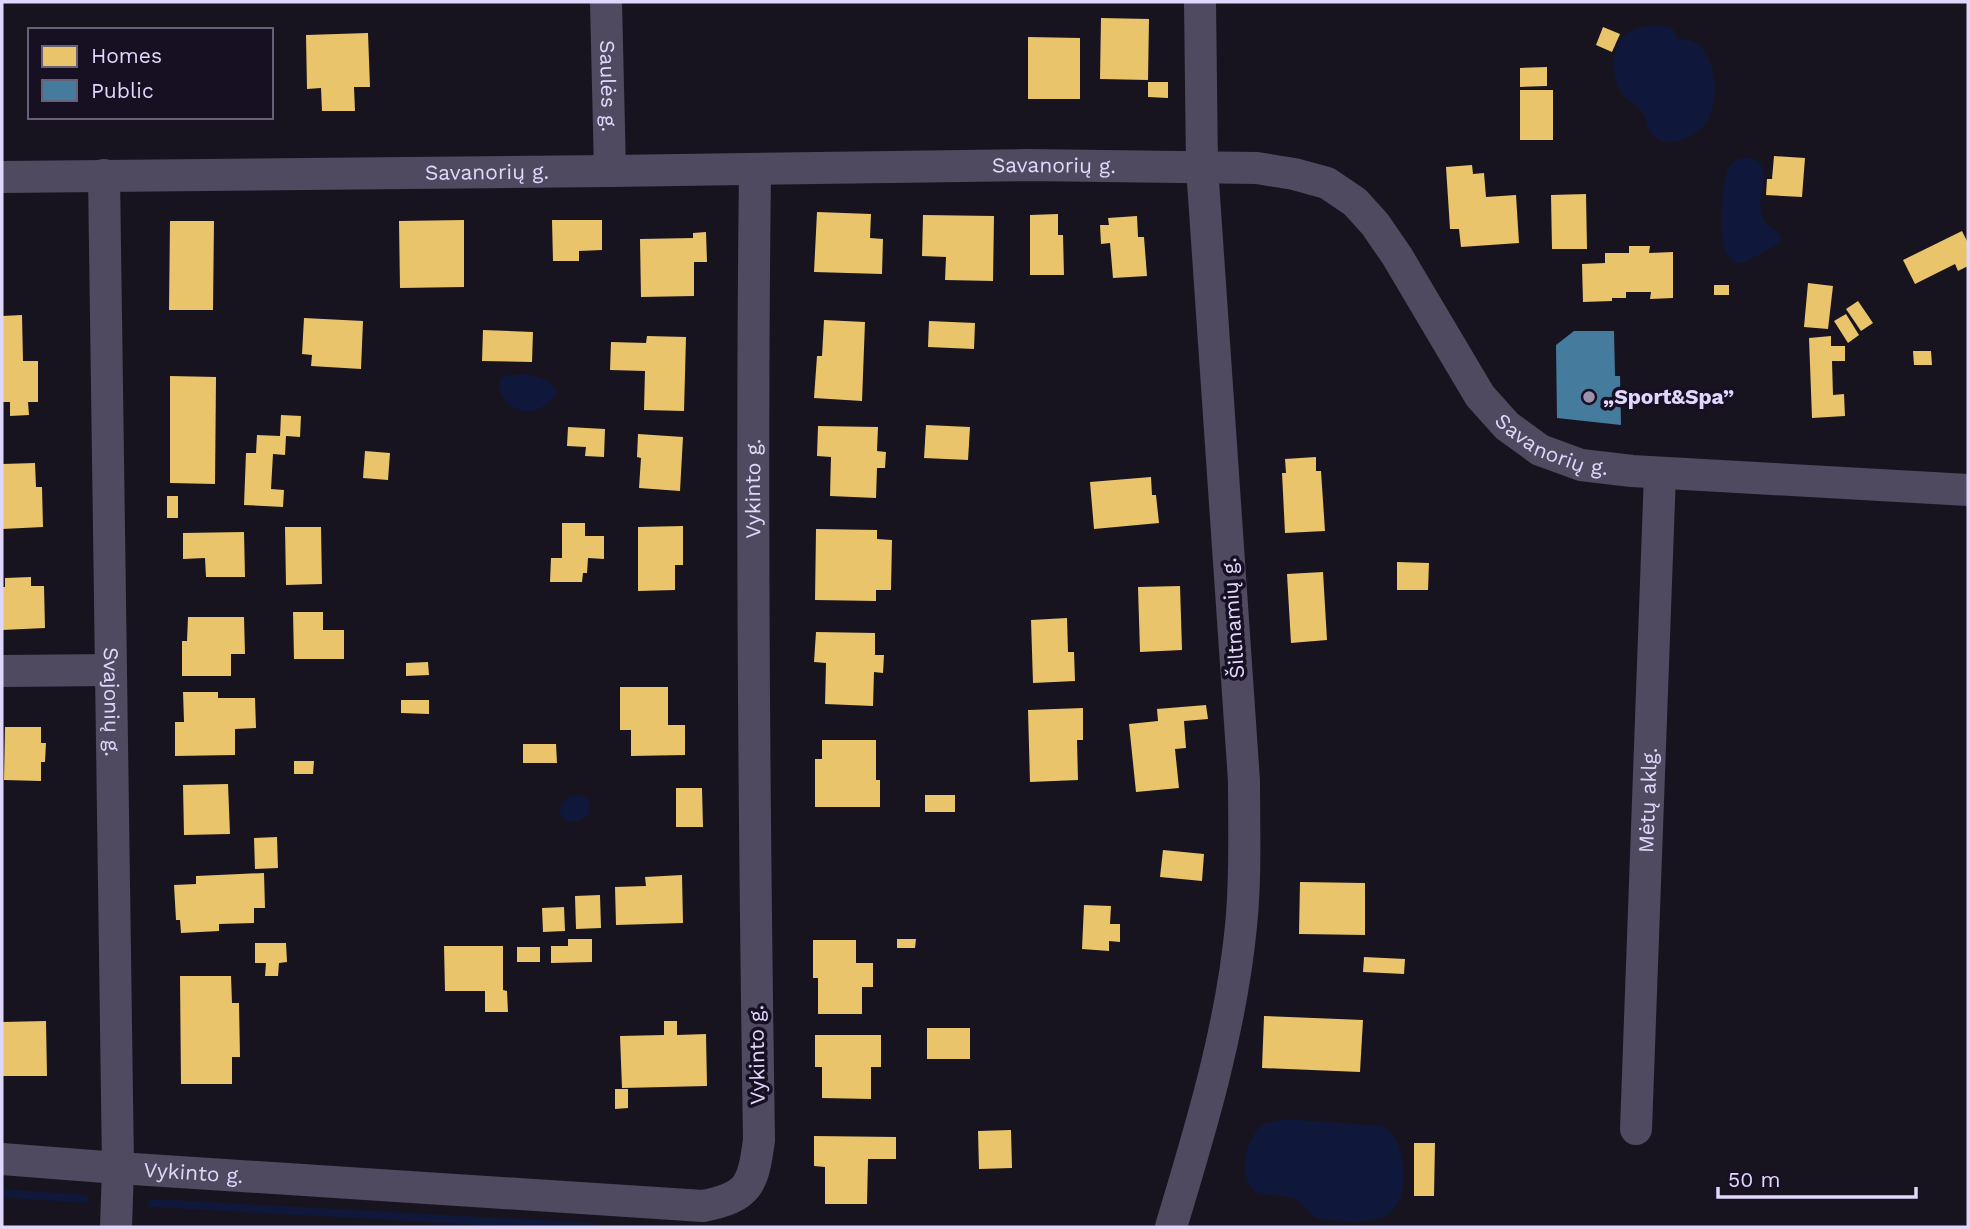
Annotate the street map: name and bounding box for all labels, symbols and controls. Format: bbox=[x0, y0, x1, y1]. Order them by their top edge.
legend bbox=[28, 28, 273, 119]
street label: Saulės g. bbox=[595, 40, 622, 132]
text: Homes bbox=[91, 43, 162, 68]
text: Public bbox=[91, 78, 154, 103]
street label: Savanorių g. bbox=[992, 152, 1116, 178]
street label: Savanorių g. bbox=[425, 159, 549, 185]
place label: „Sport&Spa” bbox=[1603, 384, 1734, 409]
marker: „Sport&Spa” bbox=[1581, 389, 1597, 405]
street label: Savanorių g. bbox=[1490, 408, 1610, 480]
street label: Vykinto g. bbox=[740, 439, 765, 539]
street label: Šiltnamių g. bbox=[1216, 557, 1249, 679]
street label: Svajonių g. bbox=[99, 647, 125, 757]
street label: Mėtų aklg. bbox=[1633, 747, 1662, 853]
street label: Vykinto g. bbox=[743, 1005, 770, 1105]
scale bar bbox=[1718, 1156, 1916, 1200]
street label: Vykinto g. bbox=[143, 1157, 244, 1188]
text: 50 m bbox=[1728, 1167, 1780, 1192]

